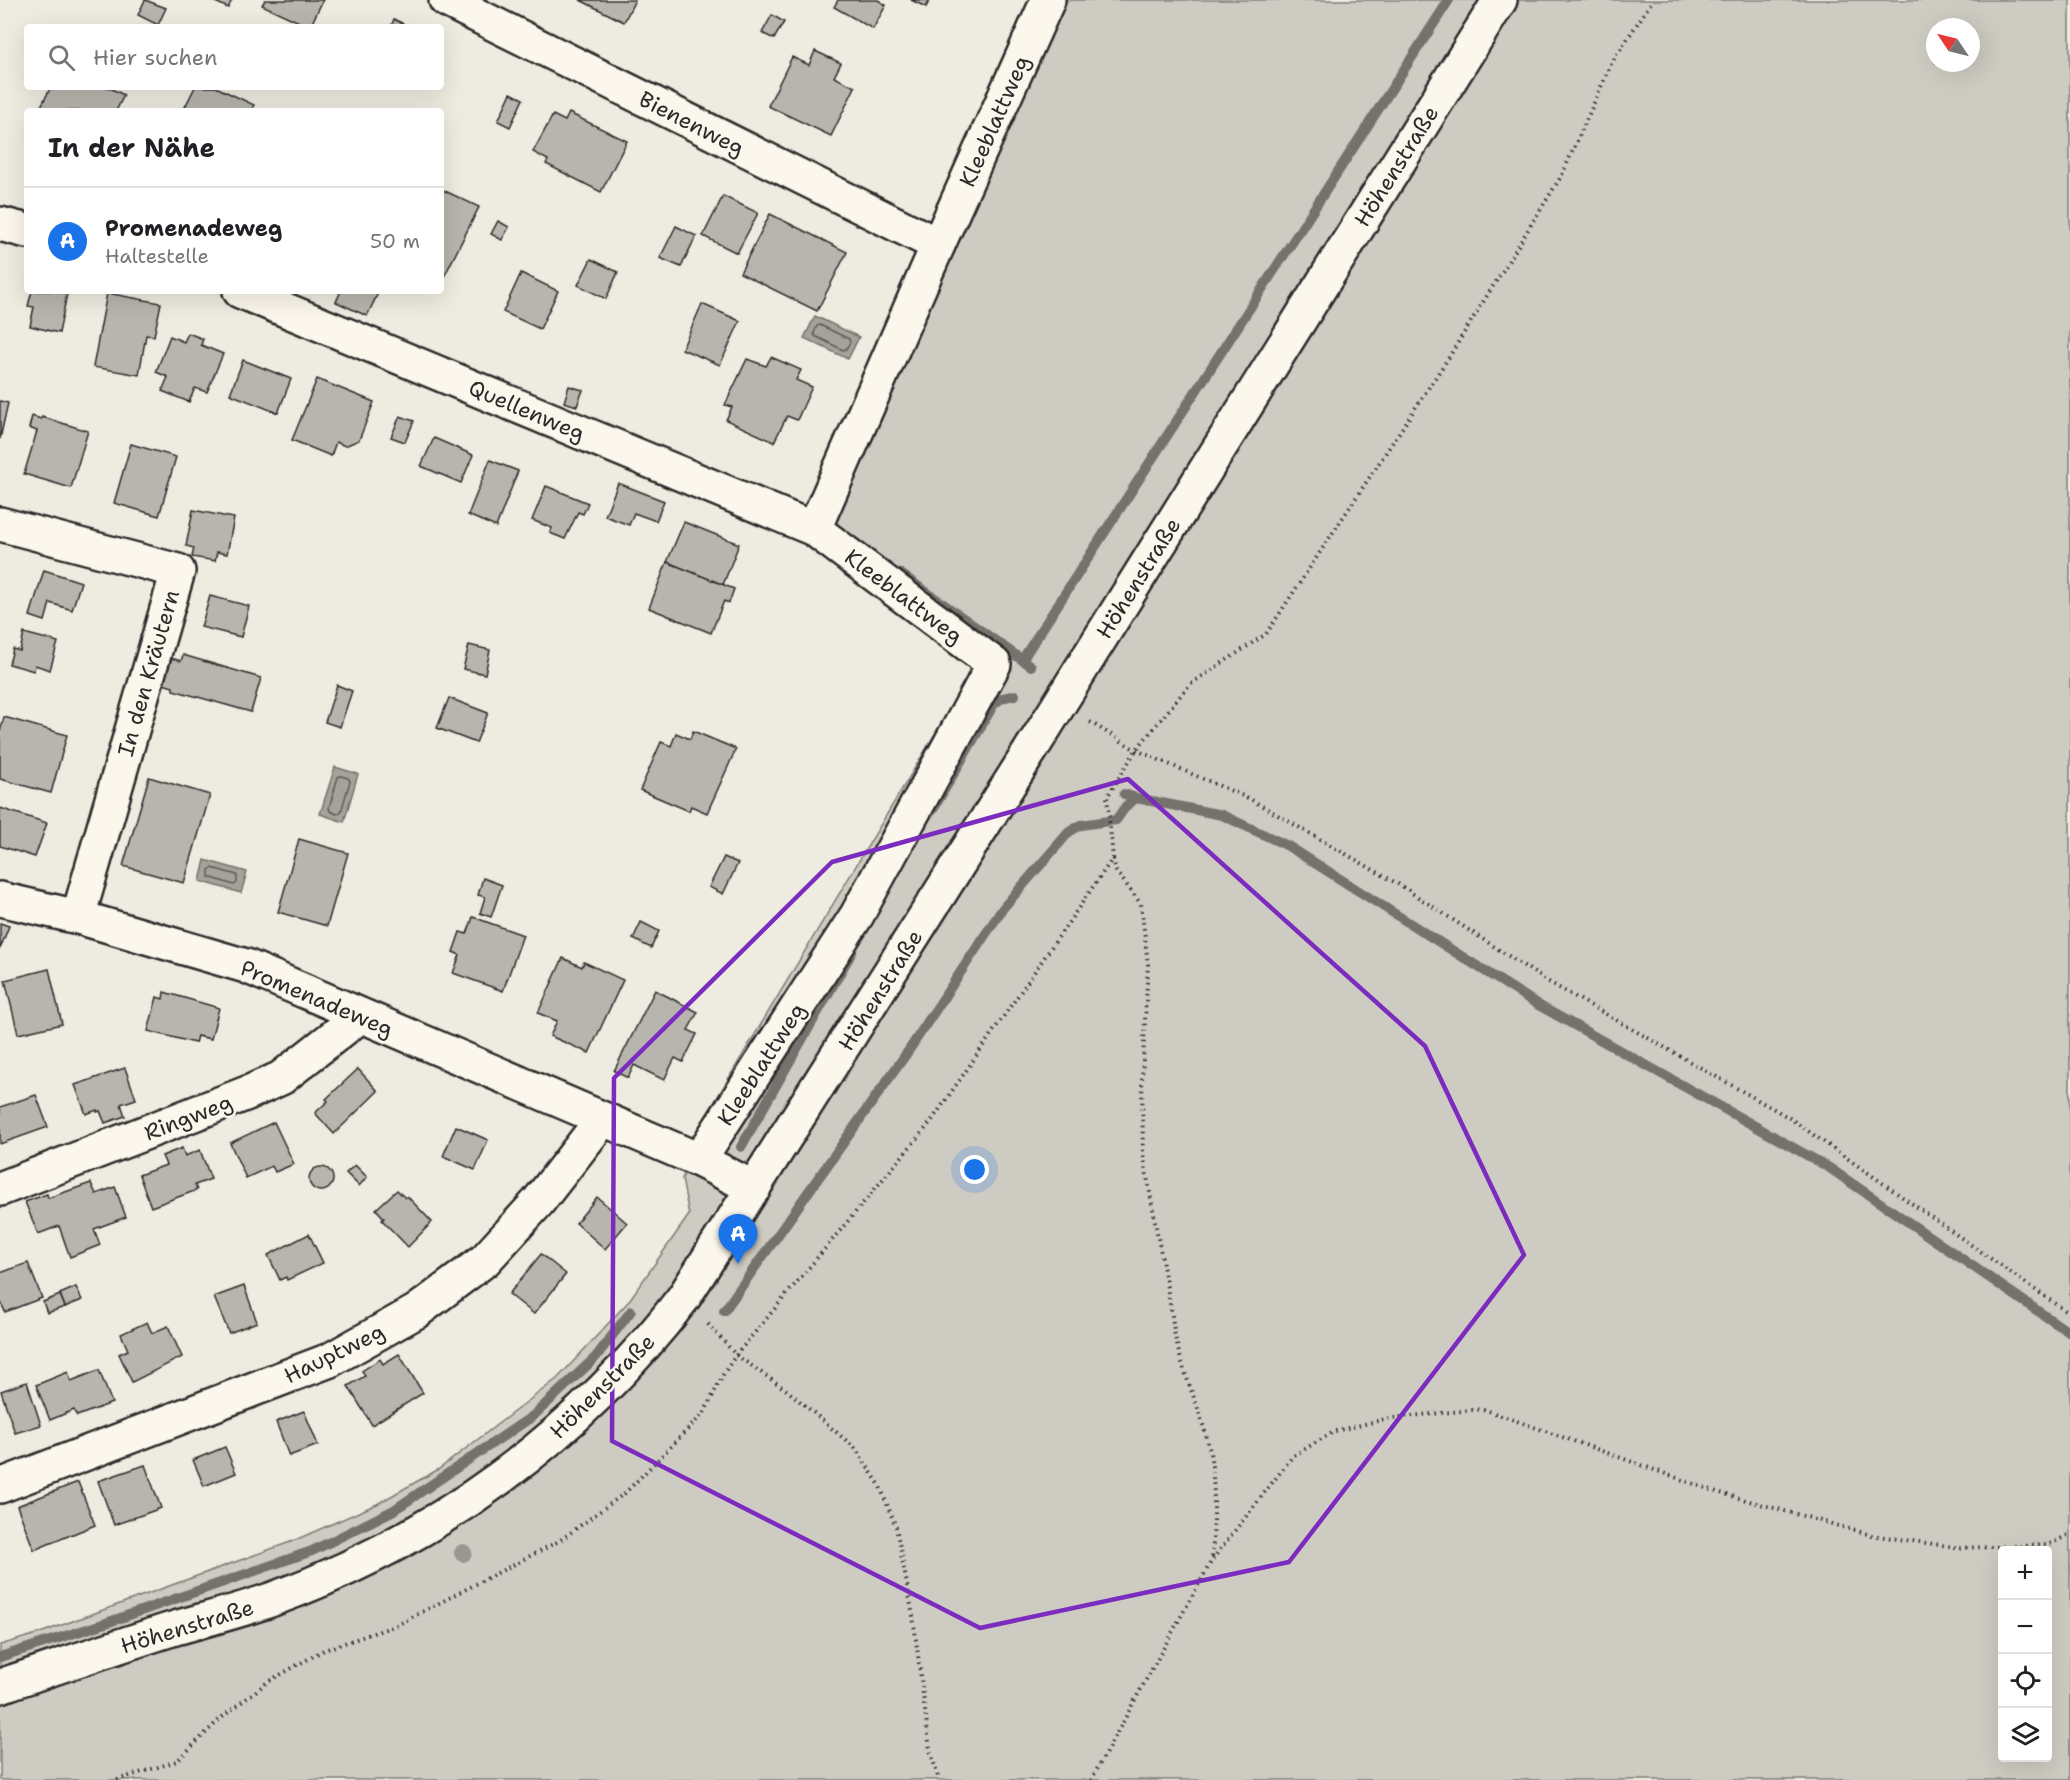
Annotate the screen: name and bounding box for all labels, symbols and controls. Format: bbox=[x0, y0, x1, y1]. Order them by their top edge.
north arrow bbox=[1926, 18, 1980, 72]
search box bbox=[24, 24, 444, 90]
icon: search bbox=[45, 41, 78, 74]
text: Hier suchen bbox=[93, 43, 218, 72]
street label: Kleeblattweg bbox=[953, 51, 1036, 191]
street label: Bienenweg bbox=[634, 85, 749, 162]
street label: Höhenstraße bbox=[1348, 100, 1445, 232]
text: In der Nähe bbox=[48, 130, 215, 165]
text: Promenadeweg bbox=[105, 214, 282, 243]
text: A bbox=[60, 228, 75, 254]
text: 50 m bbox=[370, 228, 420, 254]
text: Haltestelle bbox=[105, 243, 209, 269]
street label: Quellenweg bbox=[464, 373, 589, 448]
street label: Höhenstraße bbox=[1090, 512, 1187, 644]
street label: Kleeblattweg bbox=[839, 542, 969, 650]
street label: In den Kräutern bbox=[111, 587, 186, 760]
street label: Höhenstraße bbox=[832, 924, 929, 1056]
street label: Promenadeweg bbox=[236, 953, 398, 1044]
street label: Kleeblattweg bbox=[711, 997, 812, 1131]
street label: Ringweg bbox=[140, 1087, 236, 1147]
your location bbox=[960, 1155, 989, 1184]
pin: A bbox=[718, 1214, 758, 1264]
street label: Hauptweg bbox=[279, 1317, 389, 1390]
street label: Höhenstraße bbox=[543, 1327, 661, 1445]
map controls bbox=[1998, 1546, 2052, 1762]
button: + bbox=[1998, 1546, 2052, 1600]
street label: Höhenstraße bbox=[117, 1592, 257, 1660]
button: − bbox=[1998, 1600, 2052, 1654]
button: locate bbox=[1998, 1654, 2052, 1708]
button: layers bbox=[1998, 1708, 2052, 1762]

